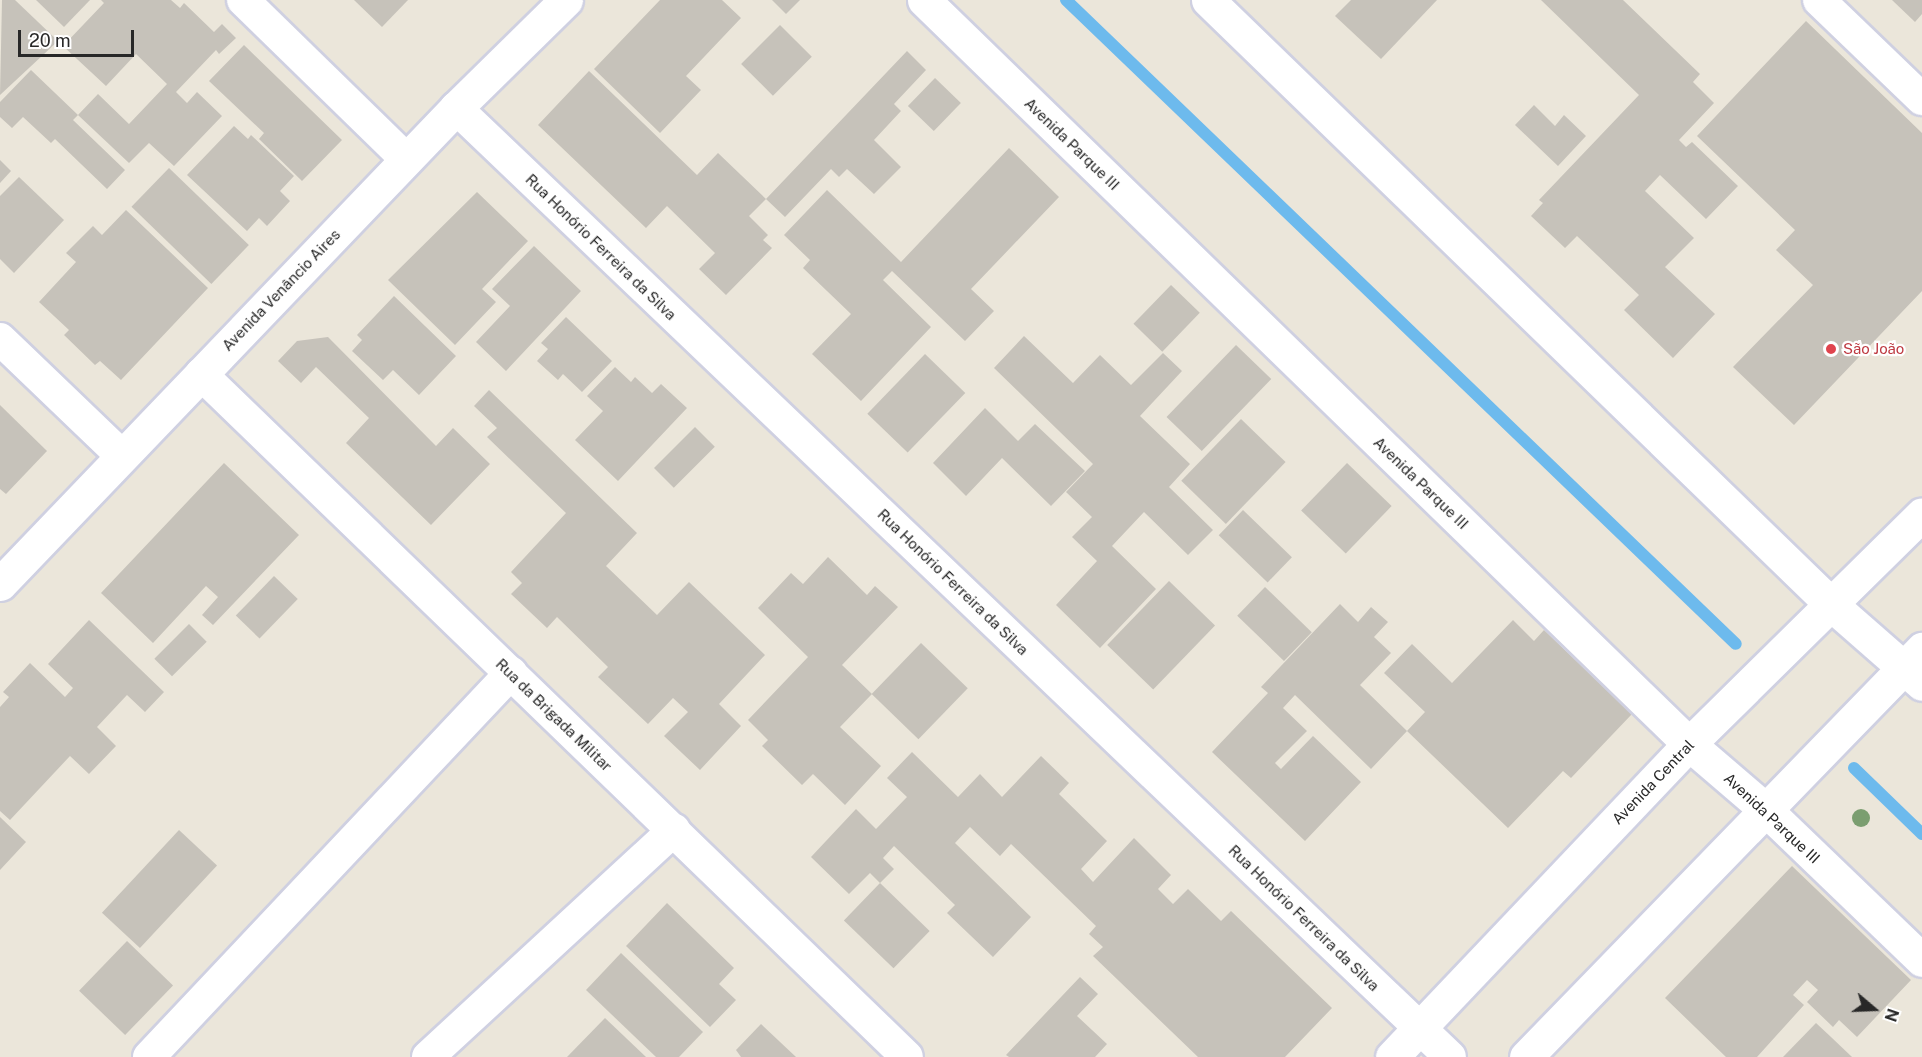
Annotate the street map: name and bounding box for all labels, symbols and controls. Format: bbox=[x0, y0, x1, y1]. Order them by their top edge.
scale bar bbox=[21, 18, 136, 56]
text: 20 m bbox=[29, 30, 71, 51]
street label: Avenida Parque III bbox=[1021, 94, 1123, 194]
street label: Rua Honório Ferreira da Silva bbox=[522, 170, 680, 324]
street label: Avenida Venâncio Aires bbox=[218, 225, 344, 355]
place label: São João bbox=[1843, 340, 1904, 358]
marker: São João bbox=[1824, 342, 1838, 356]
street label: Avenida Parque III bbox=[1370, 433, 1472, 533]
street label: Rua Honório Ferreira da Silva bbox=[874, 505, 1032, 659]
street label: Rua da Brigada Militar bbox=[492, 655, 616, 775]
street label: Avenida Central bbox=[1608, 736, 1698, 828]
street label: Avenida Parque III bbox=[1720, 769, 1824, 867]
street label: Rua Honório Ferreira da Silva bbox=[1225, 841, 1383, 995]
north arrow bbox=[1844, 979, 1904, 1039]
text: N bbox=[1880, 1006, 1903, 1024]

